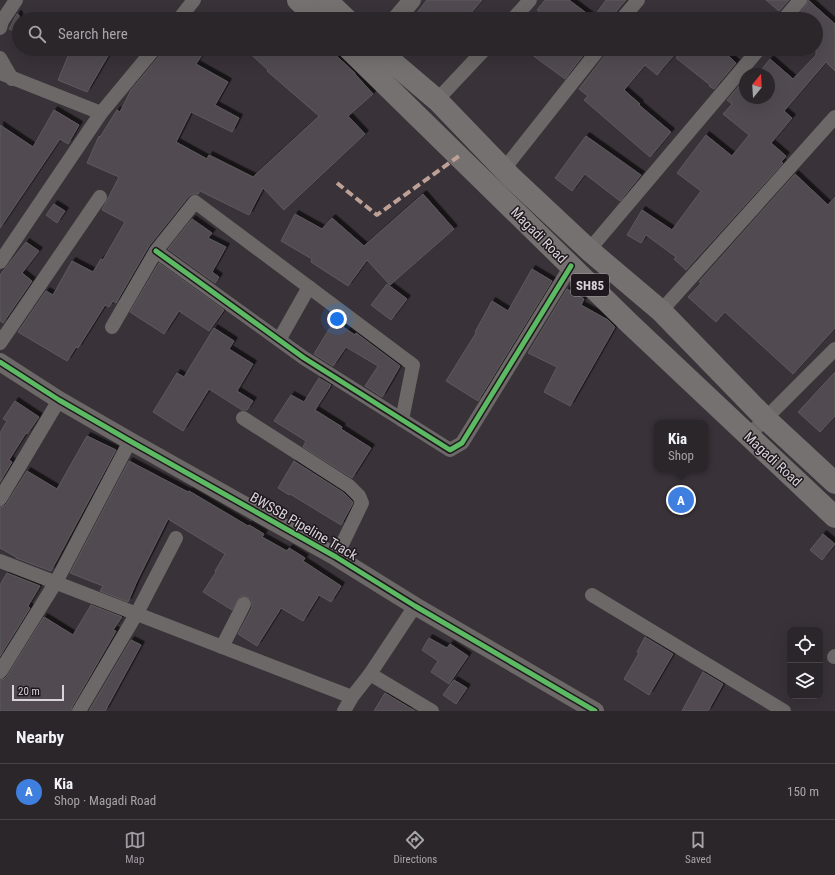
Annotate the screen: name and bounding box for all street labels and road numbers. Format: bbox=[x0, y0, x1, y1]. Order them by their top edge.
street label: Magadi Road bbox=[508, 204, 570, 266]
road number: SH85 bbox=[571, 274, 609, 296]
street label: Magadi Road bbox=[741, 428, 805, 490]
street label: BWSSB Pipeline Track bbox=[248, 489, 361, 564]

